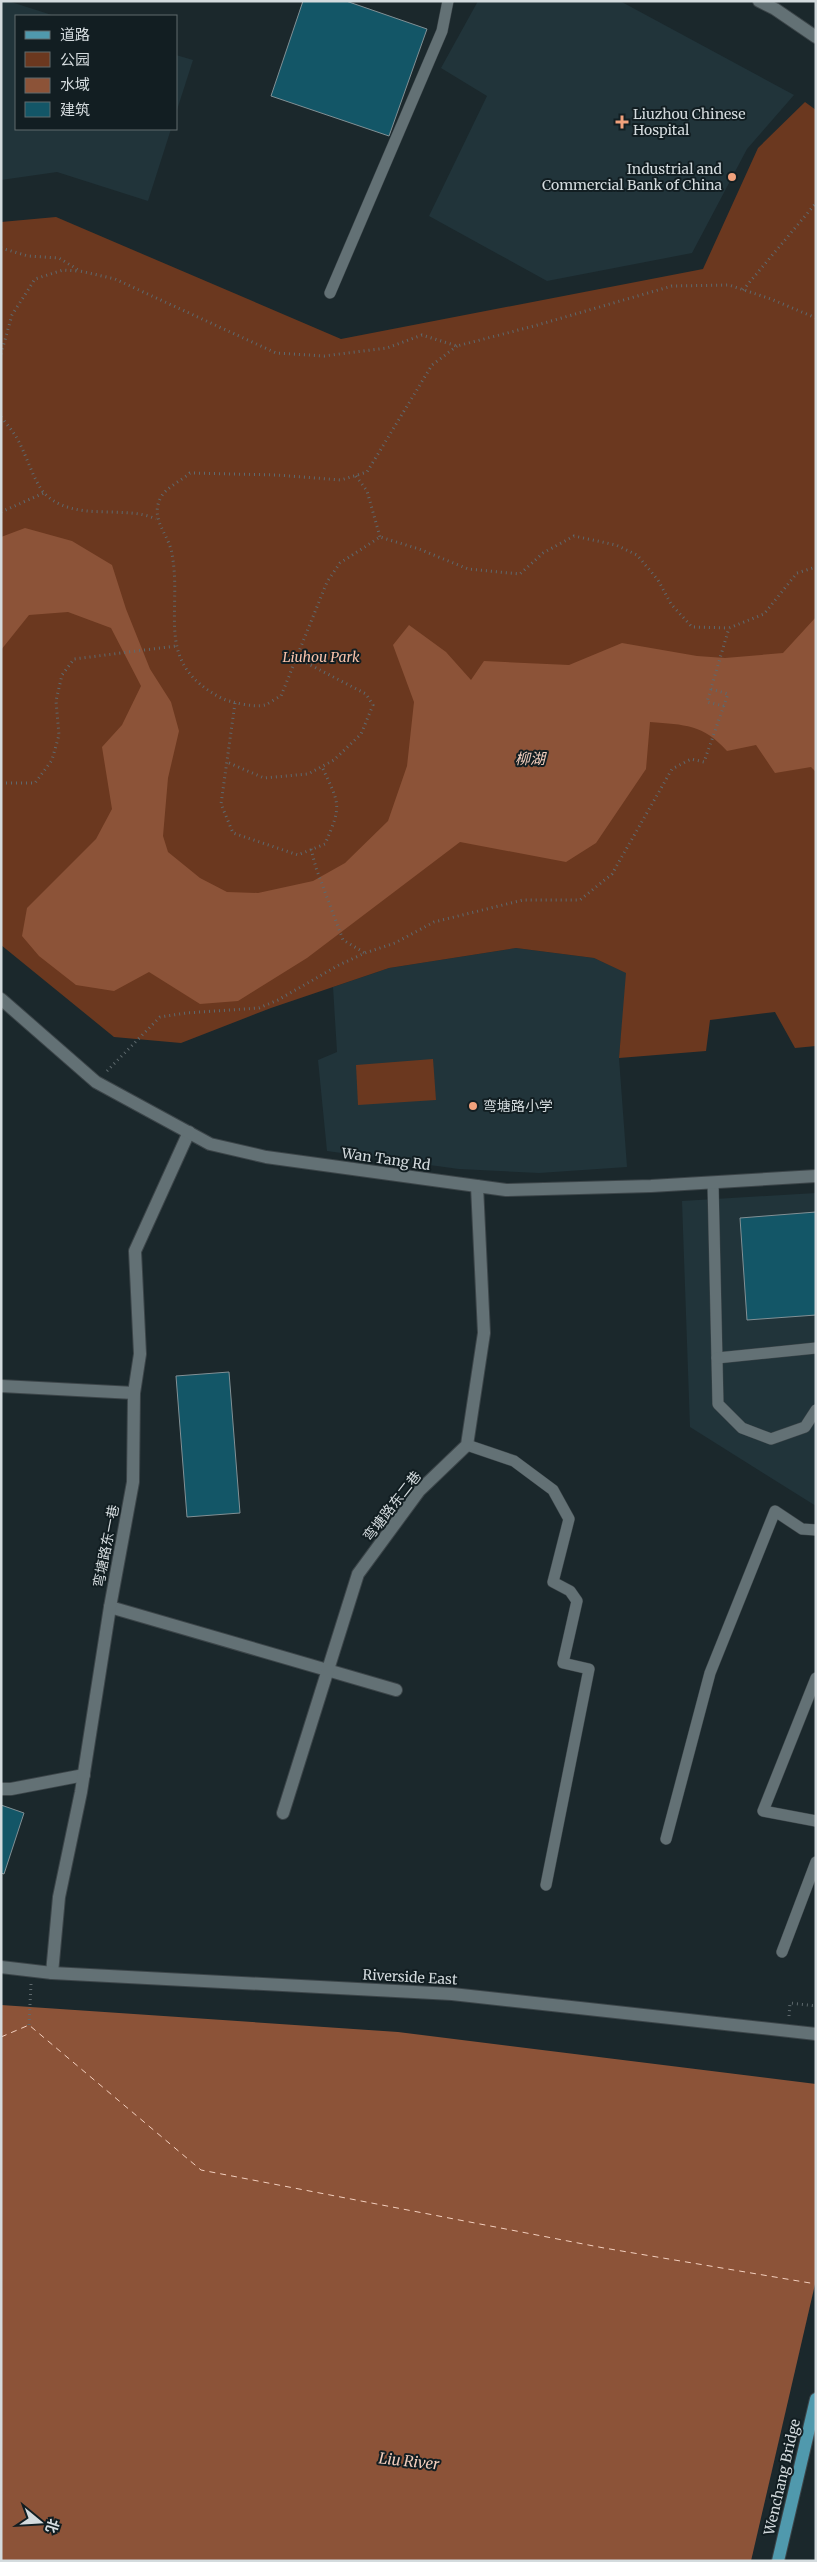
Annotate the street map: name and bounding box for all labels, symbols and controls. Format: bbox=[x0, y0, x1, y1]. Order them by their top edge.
legend bbox=[15, 15, 178, 130]
text: 道路 bbox=[60, 25, 90, 44]
text: 公园 bbox=[60, 50, 90, 69]
text: 水域 bbox=[60, 75, 90, 94]
text: 建筑 bbox=[60, 100, 90, 119]
place label: Liuzhou Chinese Hospital bbox=[633, 105, 746, 139]
marker: Liuzhou Chinese Hospital bbox=[615, 115, 629, 129]
place label: Industrial and Commercial Bank of China bbox=[542, 160, 723, 194]
marker: Industrial and Commercial Bank of China bbox=[726, 171, 738, 183]
park label: Liuhou Park bbox=[282, 648, 360, 666]
water label: 柳湖 bbox=[515, 749, 547, 768]
place label: 弯塘路小学 bbox=[483, 1097, 553, 1115]
marker: 弯塘路小学 bbox=[467, 1100, 479, 1112]
street label: Wan Tang Rd bbox=[339, 1144, 432, 1174]
street label: 弯塘路东二巷 bbox=[359, 1467, 425, 1545]
street label: 弯塘路东一巷 bbox=[89, 1503, 123, 1589]
street label: Riverside East bbox=[362, 1966, 458, 1989]
street label: Wenchang Bridge bbox=[760, 2417, 804, 2538]
water label: Liu River bbox=[378, 2448, 441, 2474]
north arrow bbox=[15, 2497, 65, 2547]
text: 北 bbox=[42, 2517, 63, 2535]

